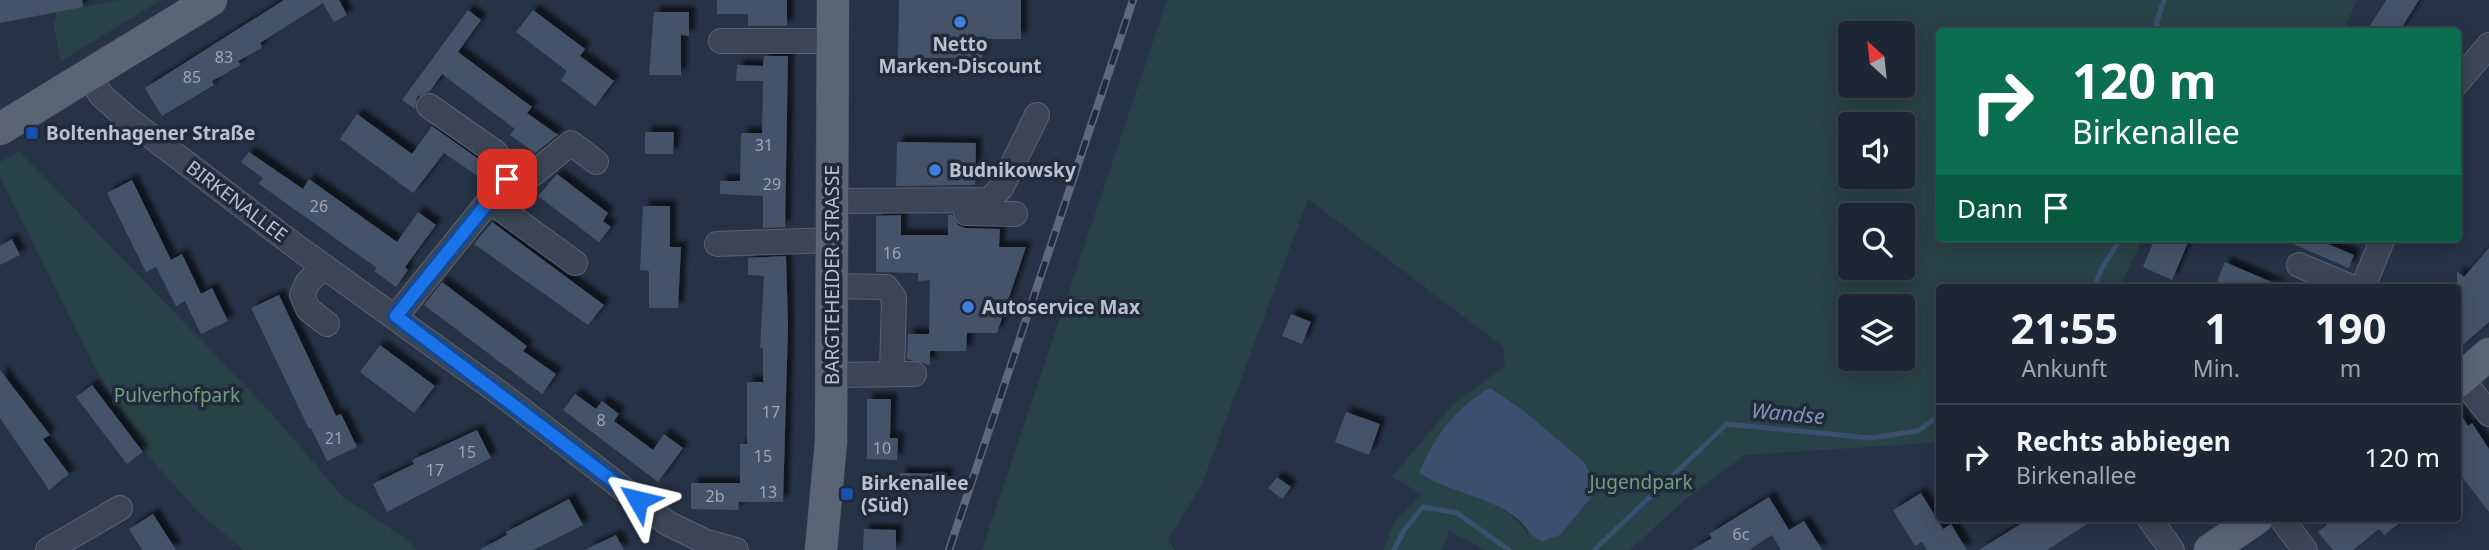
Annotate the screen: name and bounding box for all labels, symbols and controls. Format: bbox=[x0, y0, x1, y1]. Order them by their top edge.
marker: Netto Marken-Discount bbox=[952, 14, 968, 30]
north arrow bbox=[1838, 21, 1914, 98]
map controls bbox=[1838, 21, 1915, 371]
place label: Netto Marken-Discount bbox=[878, 31, 1042, 79]
house number: 83 bbox=[215, 46, 233, 68]
text: 120 m bbox=[2072, 47, 2217, 113]
icon: right bbox=[1957, 56, 2048, 147]
house number: 85 bbox=[183, 66, 201, 88]
text: Birkenallee bbox=[2072, 110, 2240, 153]
button: sound bbox=[1838, 112, 1915, 189]
place label: Boltenhagener Straße bbox=[46, 120, 255, 146]
marker: Boltenhagener Straße bbox=[24, 125, 40, 141]
house number: 31 bbox=[755, 134, 773, 156]
pin bbox=[477, 149, 537, 209]
street label: BIRKENALLEE bbox=[181, 154, 293, 248]
place label: Budnikowsky bbox=[949, 157, 1076, 183]
icon: arrive bbox=[488, 160, 526, 198]
marker: Budnikowsky bbox=[927, 162, 943, 178]
street label: BARGTEHEIDER STRASSE bbox=[819, 165, 845, 385]
house number: 29 bbox=[763, 173, 781, 195]
icon: arrive bbox=[2037, 189, 2075, 227]
text: Dann bbox=[1957, 190, 2023, 226]
house number: 26 bbox=[310, 195, 328, 217]
button: search bbox=[1838, 203, 1915, 280]
house number: 16 bbox=[883, 242, 901, 264]
place label: Autoservice Max bbox=[982, 294, 1140, 320]
button: layers bbox=[1838, 294, 1915, 371]
marker: Autoservice Max bbox=[960, 299, 976, 315]
text: 21:55 bbox=[2010, 299, 2118, 356]
text: 1 bbox=[2204, 299, 2228, 356]
text: 190 bbox=[2314, 299, 2387, 356]
text: Ankunft bbox=[2021, 352, 2107, 384]
text: Min. bbox=[2193, 352, 2240, 384]
text: m bbox=[2340, 352, 2361, 384]
park label: Pulverhofpark bbox=[114, 382, 240, 408]
water label: Wandse bbox=[1750, 396, 1826, 430]
house number: 17 bbox=[762, 401, 780, 423]
house number: 8 bbox=[596, 409, 606, 431]
text: Rechts abbiegen bbox=[2016, 423, 2231, 459]
house number: 21 bbox=[325, 427, 343, 449]
house number: 10 bbox=[873, 437, 891, 459]
icon: right bbox=[1957, 438, 1995, 476]
text: 120 m bbox=[2364, 439, 2440, 475]
house number: 15 bbox=[458, 441, 476, 463]
house number: 15 bbox=[754, 445, 772, 467]
house number: 17 bbox=[426, 459, 444, 481]
text: Birkenallee bbox=[2016, 459, 2137, 491]
position arrow bbox=[601, 463, 675, 537]
park label: Jugendpark bbox=[1587, 469, 1693, 495]
place label: Birkenallee (Süd) bbox=[861, 470, 969, 518]
house number: 13 bbox=[759, 481, 777, 503]
house number: 2b bbox=[706, 485, 725, 507]
marker: Birkenallee (Süd) bbox=[839, 486, 855, 502]
house number: 6c bbox=[1733, 523, 1750, 545]

